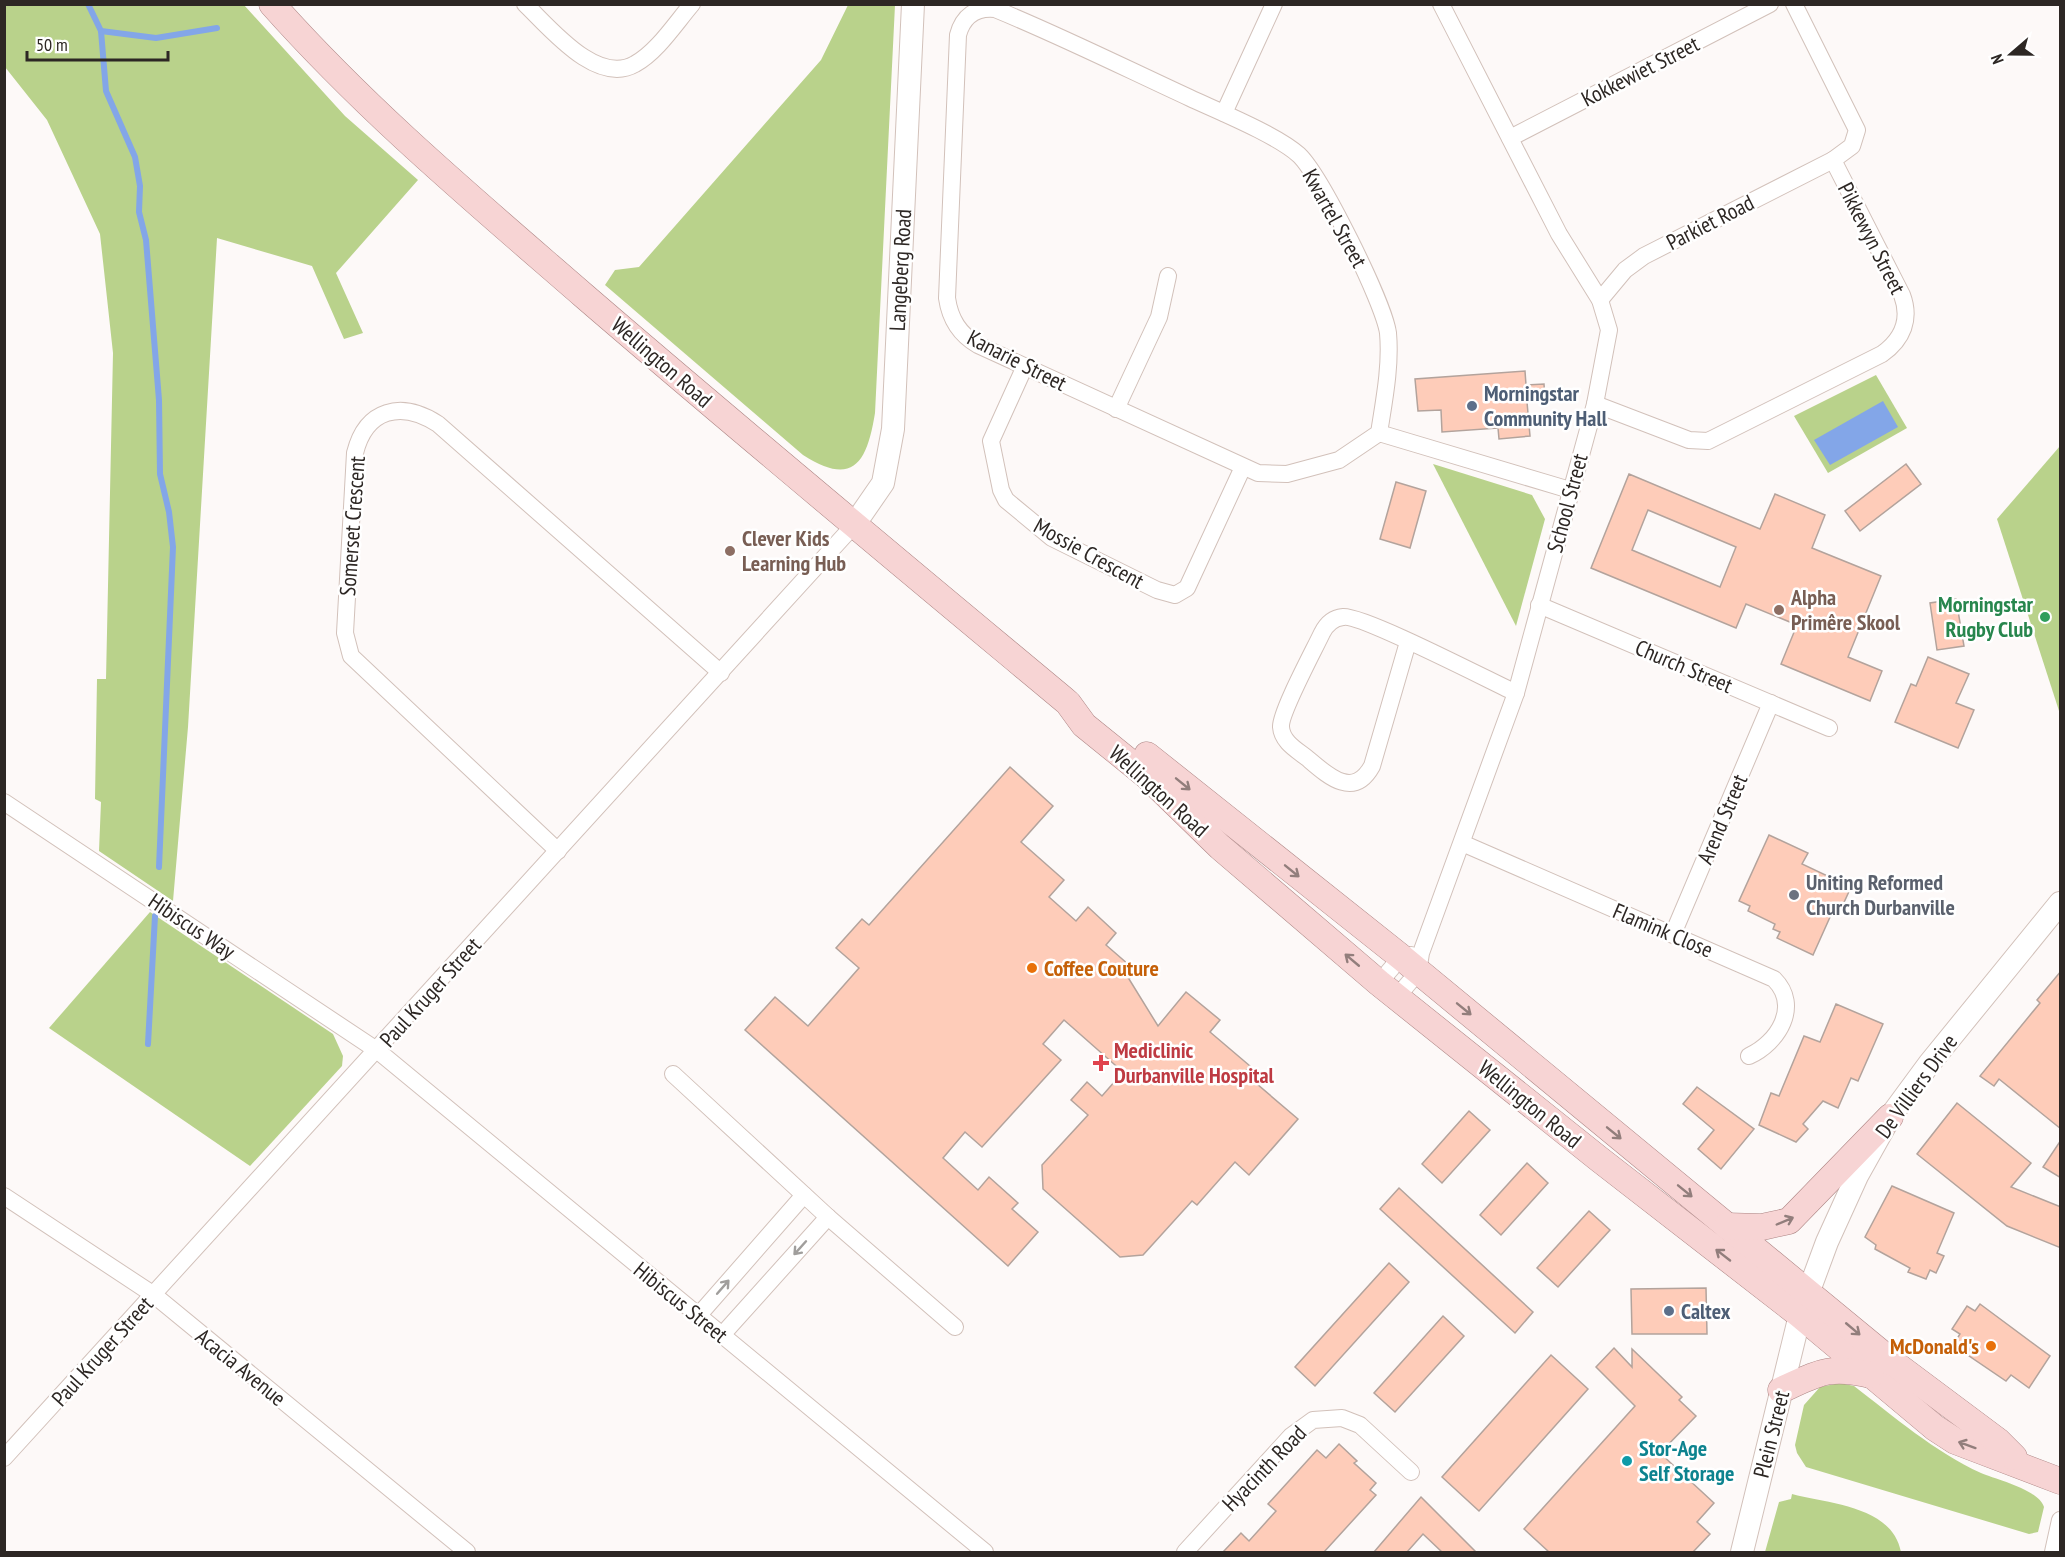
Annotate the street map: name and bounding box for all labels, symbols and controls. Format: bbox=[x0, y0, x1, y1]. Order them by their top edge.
scale bar bbox=[27, 24, 168, 62]
north arrow bbox=[1981, 24, 2041, 84]
street label: Kokkewiet Street bbox=[1576, 29, 1704, 113]
text: 50 m bbox=[36, 33, 68, 56]
text: N bbox=[1986, 52, 2008, 67]
street label: Kwartel Street bbox=[1296, 164, 1374, 272]
street label: Pikkewyn Street bbox=[1832, 177, 1912, 299]
street label: Parkiet Road bbox=[1661, 188, 1759, 256]
street label: Langeberg Road bbox=[883, 208, 917, 332]
street label: Wellington Road bbox=[606, 311, 718, 413]
street label: Kanarie Street bbox=[963, 323, 1071, 397]
place label: Morningstar Community Hall bbox=[1484, 379, 1608, 432]
marker: Morningstar Community Hall bbox=[1465, 399, 1479, 413]
street label: School Street bbox=[1540, 450, 1594, 556]
street label: Somerset Crescent bbox=[333, 455, 371, 597]
street label: Mossie Crescent bbox=[1029, 511, 1149, 595]
place label: Clever Kids Learning Hub bbox=[742, 524, 846, 577]
marker: Clever Kids Learning Hub bbox=[723, 544, 737, 558]
place label: Alpha Primêre Skool bbox=[1790, 583, 1901, 636]
place label: Morningstar Rugby Club bbox=[1938, 590, 2034, 643]
marker: Alpha Primêre Skool bbox=[1772, 603, 1786, 617]
marker: Morningstar Rugby Club bbox=[2038, 610, 2052, 624]
street label: Church Street bbox=[1631, 633, 1737, 699]
street label: Wellington Road bbox=[1103, 739, 1215, 843]
street label: Arend Street bbox=[1691, 770, 1753, 868]
one-way arrow bbox=[1175, 778, 1191, 791]
one-way arrow bbox=[1284, 865, 1300, 878]
place label: Uniting Reformed Church Durbanville bbox=[1806, 868, 1955, 921]
street label: Hibiscus Way bbox=[143, 887, 241, 966]
marker: Uniting Reformed Church Durbanville bbox=[1787, 888, 1801, 902]
street label: Flamink Close bbox=[1609, 896, 1717, 964]
street label: Paul Kruger Street bbox=[373, 931, 487, 1053]
one-way arrow bbox=[1345, 953, 1360, 967]
place label: Coffee Couture bbox=[1044, 954, 1159, 982]
marker: Coffee Couture bbox=[1025, 961, 1039, 975]
one-way arrow bbox=[1455, 1002, 1471, 1015]
street label: De Villiers Drive bbox=[1869, 1028, 1963, 1144]
place label: Mediclinic Durbanville Hospital bbox=[1114, 1036, 1275, 1089]
marker: Mediclinic Durbanville Hospital bbox=[1092, 1054, 1110, 1072]
street label: Wellington Road bbox=[1473, 1054, 1587, 1154]
one-way arrow bbox=[1606, 1127, 1622, 1140]
one-way arrow bbox=[1676, 1184, 1692, 1197]
one-way arrow bbox=[1775, 1215, 1793, 1226]
one-way arrow bbox=[793, 1240, 807, 1255]
one-way arrow bbox=[1715, 1248, 1731, 1261]
street label: Hibiscus Street bbox=[628, 1255, 734, 1349]
one-way arrow bbox=[716, 1279, 730, 1294]
street label: Paul Kruger Street bbox=[45, 1290, 159, 1412]
place label: Caltex bbox=[1681, 1297, 1731, 1325]
marker: Caltex bbox=[1662, 1304, 1676, 1318]
street label: Acacia Avenue bbox=[190, 1322, 292, 1412]
one-way arrow bbox=[1845, 1322, 1860, 1336]
place label: McDonald's bbox=[1890, 1332, 1979, 1360]
marker: McDonald's bbox=[1984, 1339, 1998, 1353]
street label: Plein Street bbox=[1747, 1388, 1795, 1480]
street label: Hyacinth Road bbox=[1216, 1419, 1312, 1517]
place label: Stor-Age Self Storage bbox=[1639, 1434, 1734, 1487]
one-way arrow bbox=[1958, 1439, 1977, 1450]
marker: Stor-Age Self Storage bbox=[1620, 1454, 1634, 1468]

